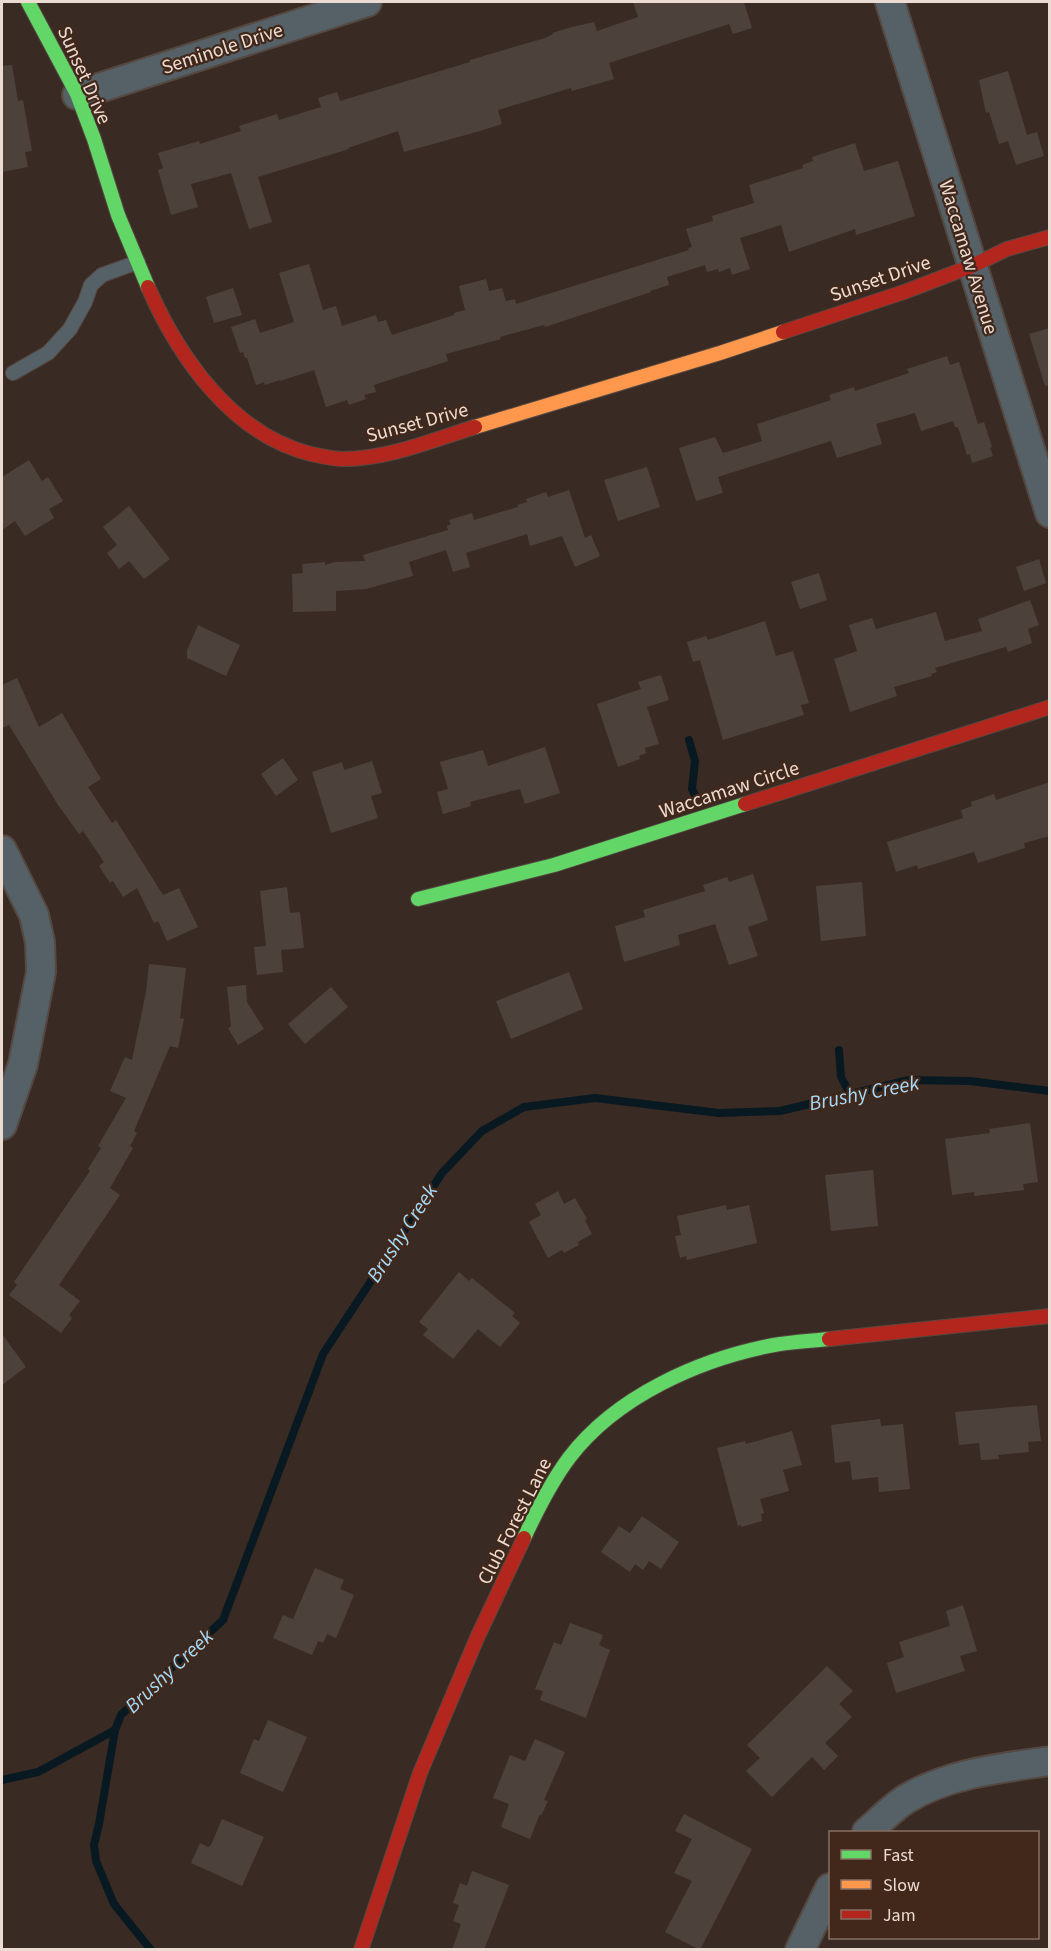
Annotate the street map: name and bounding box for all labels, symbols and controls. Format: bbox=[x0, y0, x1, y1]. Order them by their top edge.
street label: Seminole Drive bbox=[158, 16, 287, 82]
street label: Sunset Drive bbox=[50, 22, 118, 129]
street label: Waccamaw Avenue bbox=[931, 177, 1005, 338]
street label: Sunset Drive bbox=[826, 249, 934, 309]
street label: Sunset Drive bbox=[363, 396, 472, 450]
street label: Waccamaw Circle bbox=[656, 754, 803, 826]
water label: Brushy Creek bbox=[806, 1067, 923, 1118]
water label: Brushy Creek bbox=[359, 1177, 446, 1288]
street label: Club Forest Lane bbox=[471, 1453, 559, 1590]
water label: Brushy Creek bbox=[118, 1621, 221, 1720]
legend bbox=[829, 1831, 1039, 1939]
text: Fast bbox=[883, 1843, 914, 1868]
text: Slow bbox=[883, 1873, 920, 1898]
text: Jam bbox=[883, 1903, 916, 1928]

